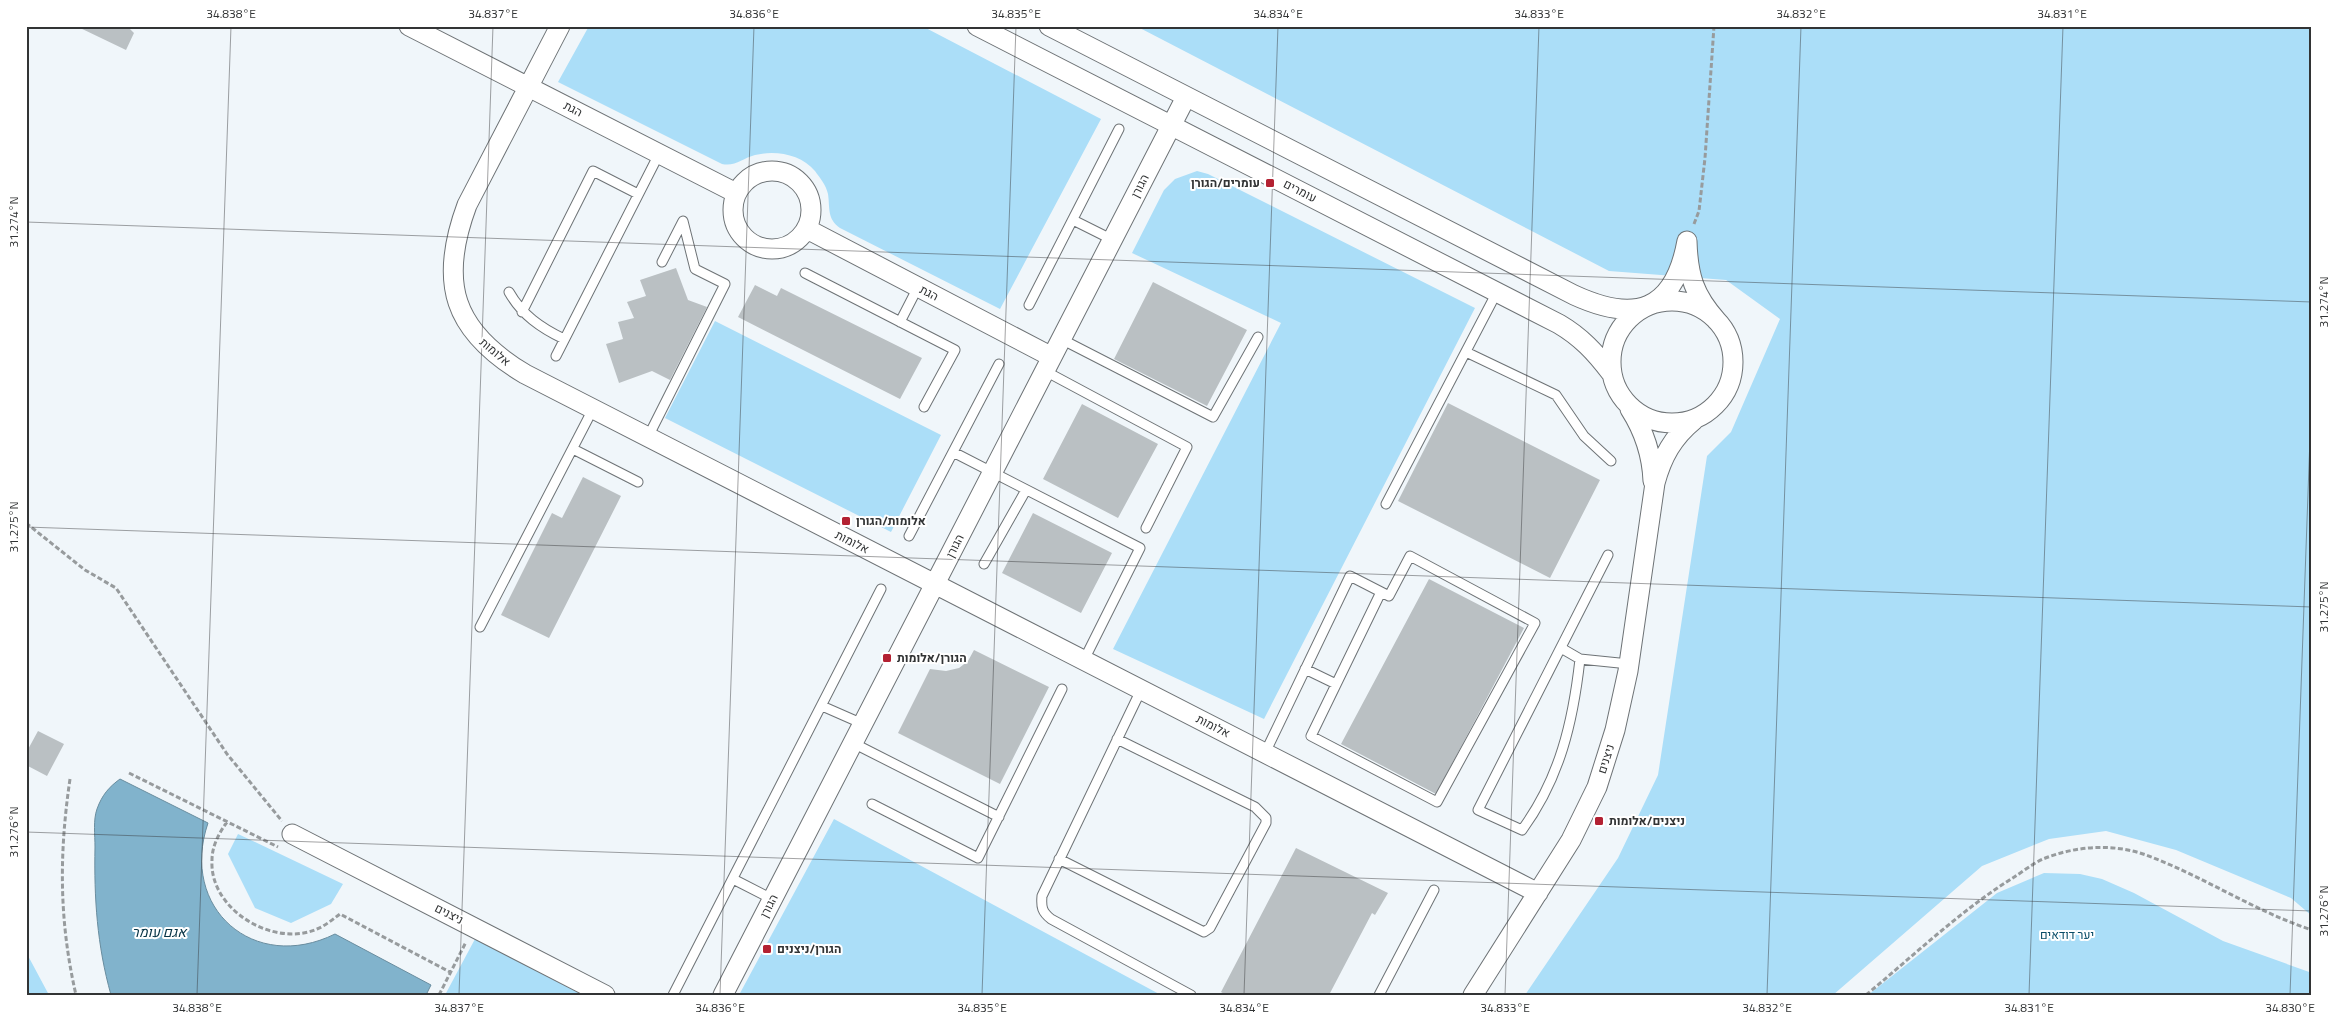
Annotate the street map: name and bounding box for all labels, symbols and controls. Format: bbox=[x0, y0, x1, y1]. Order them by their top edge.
text: 34.838°E bbox=[206, 4, 256, 23]
text: 34.837°E bbox=[468, 4, 518, 23]
text: 34.836°E bbox=[729, 4, 779, 23]
text: 34.835°E bbox=[991, 4, 1041, 23]
text: 34.834°E bbox=[1253, 4, 1303, 23]
text: 34.833°E bbox=[1514, 4, 1564, 23]
text: 34.832°E bbox=[1776, 4, 1826, 23]
text: 34.831°E bbox=[2037, 4, 2087, 23]
street label: הגת bbox=[560, 96, 586, 121]
street label: הגורן bbox=[1126, 171, 1154, 201]
place label: עומרים/הגורן bbox=[1191, 173, 1260, 192]
street label: עומרים bbox=[1280, 174, 1320, 207]
marker: עומרים/הגורן bbox=[1264, 177, 1276, 189]
text: 31.274°N bbox=[4, 196, 23, 248]
text: 31.274°N bbox=[2314, 276, 2333, 328]
street label: הגת bbox=[916, 280, 942, 305]
street label: אלומות bbox=[475, 333, 515, 371]
text: 31.275°N bbox=[4, 501, 23, 553]
place label: אלומות/הגורן bbox=[856, 511, 926, 530]
marker: אלומות/הגורן bbox=[840, 515, 852, 527]
street label: אלומות bbox=[832, 525, 873, 558]
street label: הגורן bbox=[941, 531, 969, 561]
text: 31.275°N bbox=[2314, 581, 2333, 633]
place label: הגורן/אלומות bbox=[897, 648, 967, 667]
marker: הגורן/אלומות bbox=[881, 652, 893, 664]
street label: אלומות bbox=[1193, 709, 1234, 742]
street label: ניצנים bbox=[1592, 742, 1619, 776]
text: 31.276°N bbox=[4, 806, 23, 858]
place label: ניצנים/אלומות bbox=[1609, 811, 1685, 830]
marker: ניצנים/אלומות bbox=[1593, 815, 1605, 827]
text: 31.276°N bbox=[2314, 885, 2333, 937]
street label: הגורן bbox=[755, 891, 783, 921]
street label: ניצנים bbox=[431, 898, 467, 929]
water label: אגם עומר bbox=[132, 921, 188, 942]
park label: יער דודאים bbox=[2040, 925, 2094, 944]
place label: הגורן/ניצנים bbox=[777, 939, 841, 958]
marker: הגורן/ניצנים bbox=[761, 943, 773, 955]
text: 34.838°E bbox=[172, 998, 222, 1017]
text: 34.837°E bbox=[434, 998, 484, 1017]
text: 34.836°E bbox=[695, 998, 745, 1017]
text: 34.835°E bbox=[957, 998, 1007, 1017]
text: 34.834°E bbox=[1219, 998, 1269, 1017]
text: 34.833°E bbox=[1480, 998, 1530, 1017]
text: 34.832°E bbox=[1742, 998, 1792, 1017]
text: 34.831°E bbox=[2004, 998, 2054, 1017]
text: 34.830°E bbox=[2265, 998, 2315, 1017]

